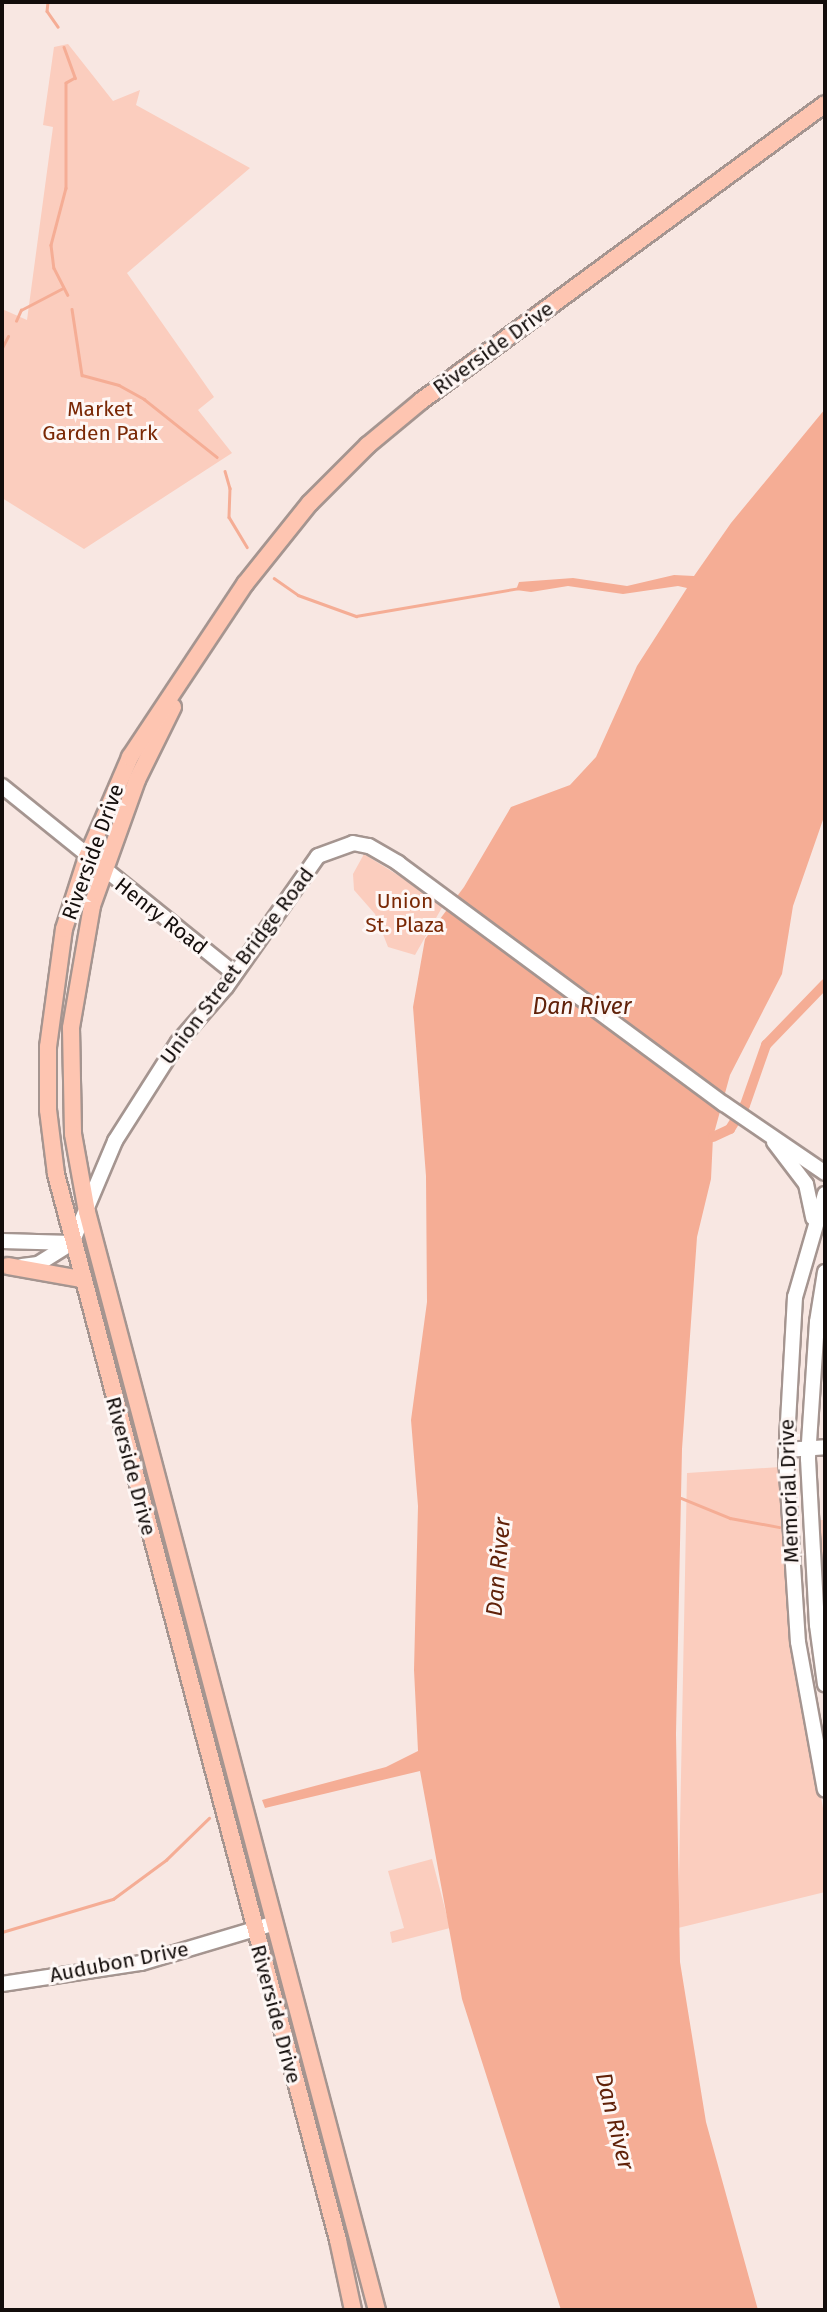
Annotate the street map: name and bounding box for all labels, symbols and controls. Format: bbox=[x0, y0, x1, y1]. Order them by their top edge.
street label: Riverside Drive bbox=[428, 296, 558, 400]
park label: Market Garden Park bbox=[42, 396, 158, 446]
street label: Riverside Drive bbox=[57, 781, 129, 923]
street label: Union Street Bridge Road bbox=[155, 863, 319, 1069]
street label: Henry Road bbox=[110, 872, 212, 960]
park label: Union St. Plaza bbox=[365, 888, 445, 938]
water label: Dan River bbox=[532, 992, 632, 1020]
street label: Riverside Drive bbox=[100, 1394, 162, 1538]
street label: Memorial Drive bbox=[774, 1418, 804, 1564]
water label: Dan River bbox=[480, 1516, 516, 1618]
street label: Audubon Drive bbox=[47, 1936, 191, 1988]
street label: Riverside Drive bbox=[245, 1942, 307, 2086]
water label: Dan River bbox=[590, 2070, 640, 2172]

